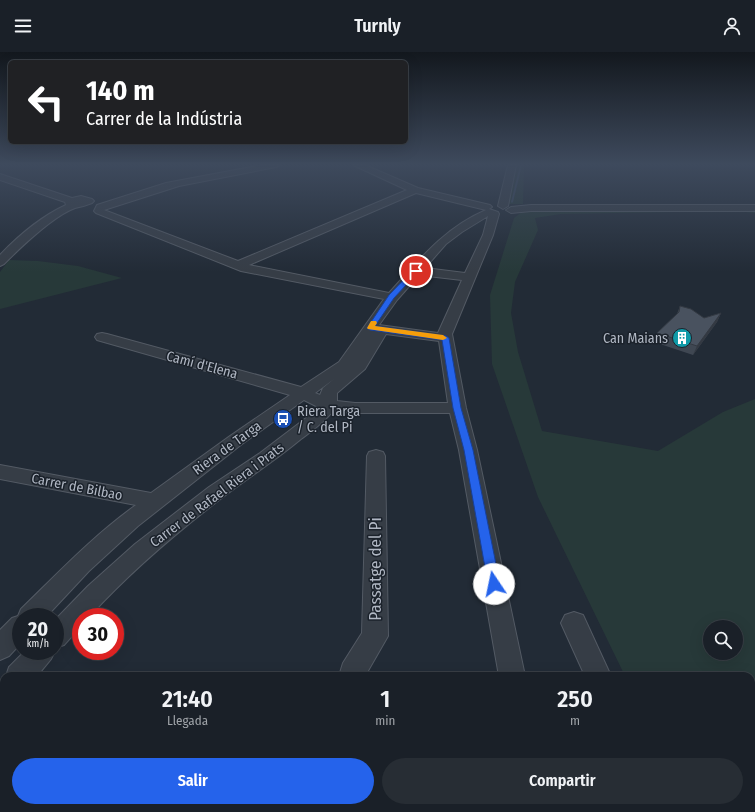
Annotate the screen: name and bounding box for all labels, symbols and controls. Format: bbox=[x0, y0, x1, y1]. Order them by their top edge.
icon: menu bbox=[12, 15, 34, 37]
text: Turnly bbox=[354, 15, 401, 37]
icon: person bbox=[721, 15, 743, 37]
text: 140 m bbox=[86, 74, 155, 107]
icon: left bbox=[20, 76, 72, 128]
text: Carrer de la Indústria bbox=[86, 108, 242, 130]
pin bbox=[399, 254, 433, 288]
icon: arrive bbox=[405, 260, 427, 282]
building icon: Can Maians bbox=[671, 327, 693, 349]
place label: Can Maians bbox=[603, 330, 668, 347]
street label: Camí d'Elena bbox=[165, 347, 240, 383]
place label: Riera Targa / C. del Pi bbox=[297, 403, 360, 436]
bus stop icon: Riera Targa / C. del Pi bbox=[272, 408, 294, 430]
street label: Riera de Targa bbox=[189, 417, 265, 479]
street label: Carrer de Rafael Riera i Prats bbox=[147, 439, 287, 551]
street label: Carrer de Bilbao bbox=[30, 470, 124, 504]
street label: Passatge del Pi bbox=[365, 517, 386, 621]
position arrow bbox=[473, 563, 515, 605]
speed limit sign: 30 bbox=[72, 608, 124, 660]
text: 20 bbox=[28, 617, 48, 641]
map controls bbox=[703, 620, 743, 660]
button: search bbox=[703, 620, 743, 660]
text: km/h bbox=[27, 638, 49, 650]
text: 21:40 bbox=[162, 685, 213, 713]
text: 1 bbox=[380, 685, 390, 713]
text: 250 bbox=[557, 685, 593, 713]
text: Llegada bbox=[167, 713, 208, 728]
text: min bbox=[375, 713, 395, 728]
text: m bbox=[570, 713, 580, 728]
button: Salir bbox=[12, 758, 374, 804]
button: Compartir bbox=[382, 758, 743, 804]

